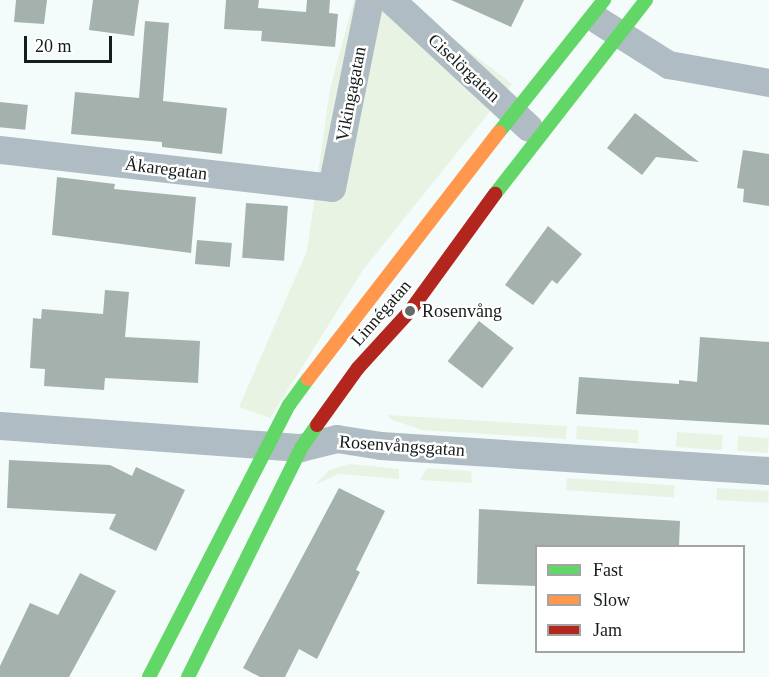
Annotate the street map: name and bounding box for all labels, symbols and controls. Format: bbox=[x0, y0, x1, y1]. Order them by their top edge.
scale bar bbox=[27, 24, 116, 62]
street label: Ciselörgatan bbox=[423, 29, 505, 107]
text: 20 m bbox=[35, 36, 72, 56]
street label: Vikingagatan bbox=[331, 45, 371, 143]
street label: Åkaregatan bbox=[124, 153, 208, 185]
street label: Linnégatan bbox=[346, 275, 416, 351]
place label: Rosenvång bbox=[422, 300, 502, 322]
marker: Rosenvång bbox=[403, 304, 417, 318]
street label: Rosenvångsgatan bbox=[338, 431, 466, 461]
legend bbox=[535, 545, 745, 653]
text: Fast bbox=[593, 560, 623, 580]
text: Slow bbox=[593, 590, 630, 610]
text: Jam bbox=[593, 620, 622, 640]

